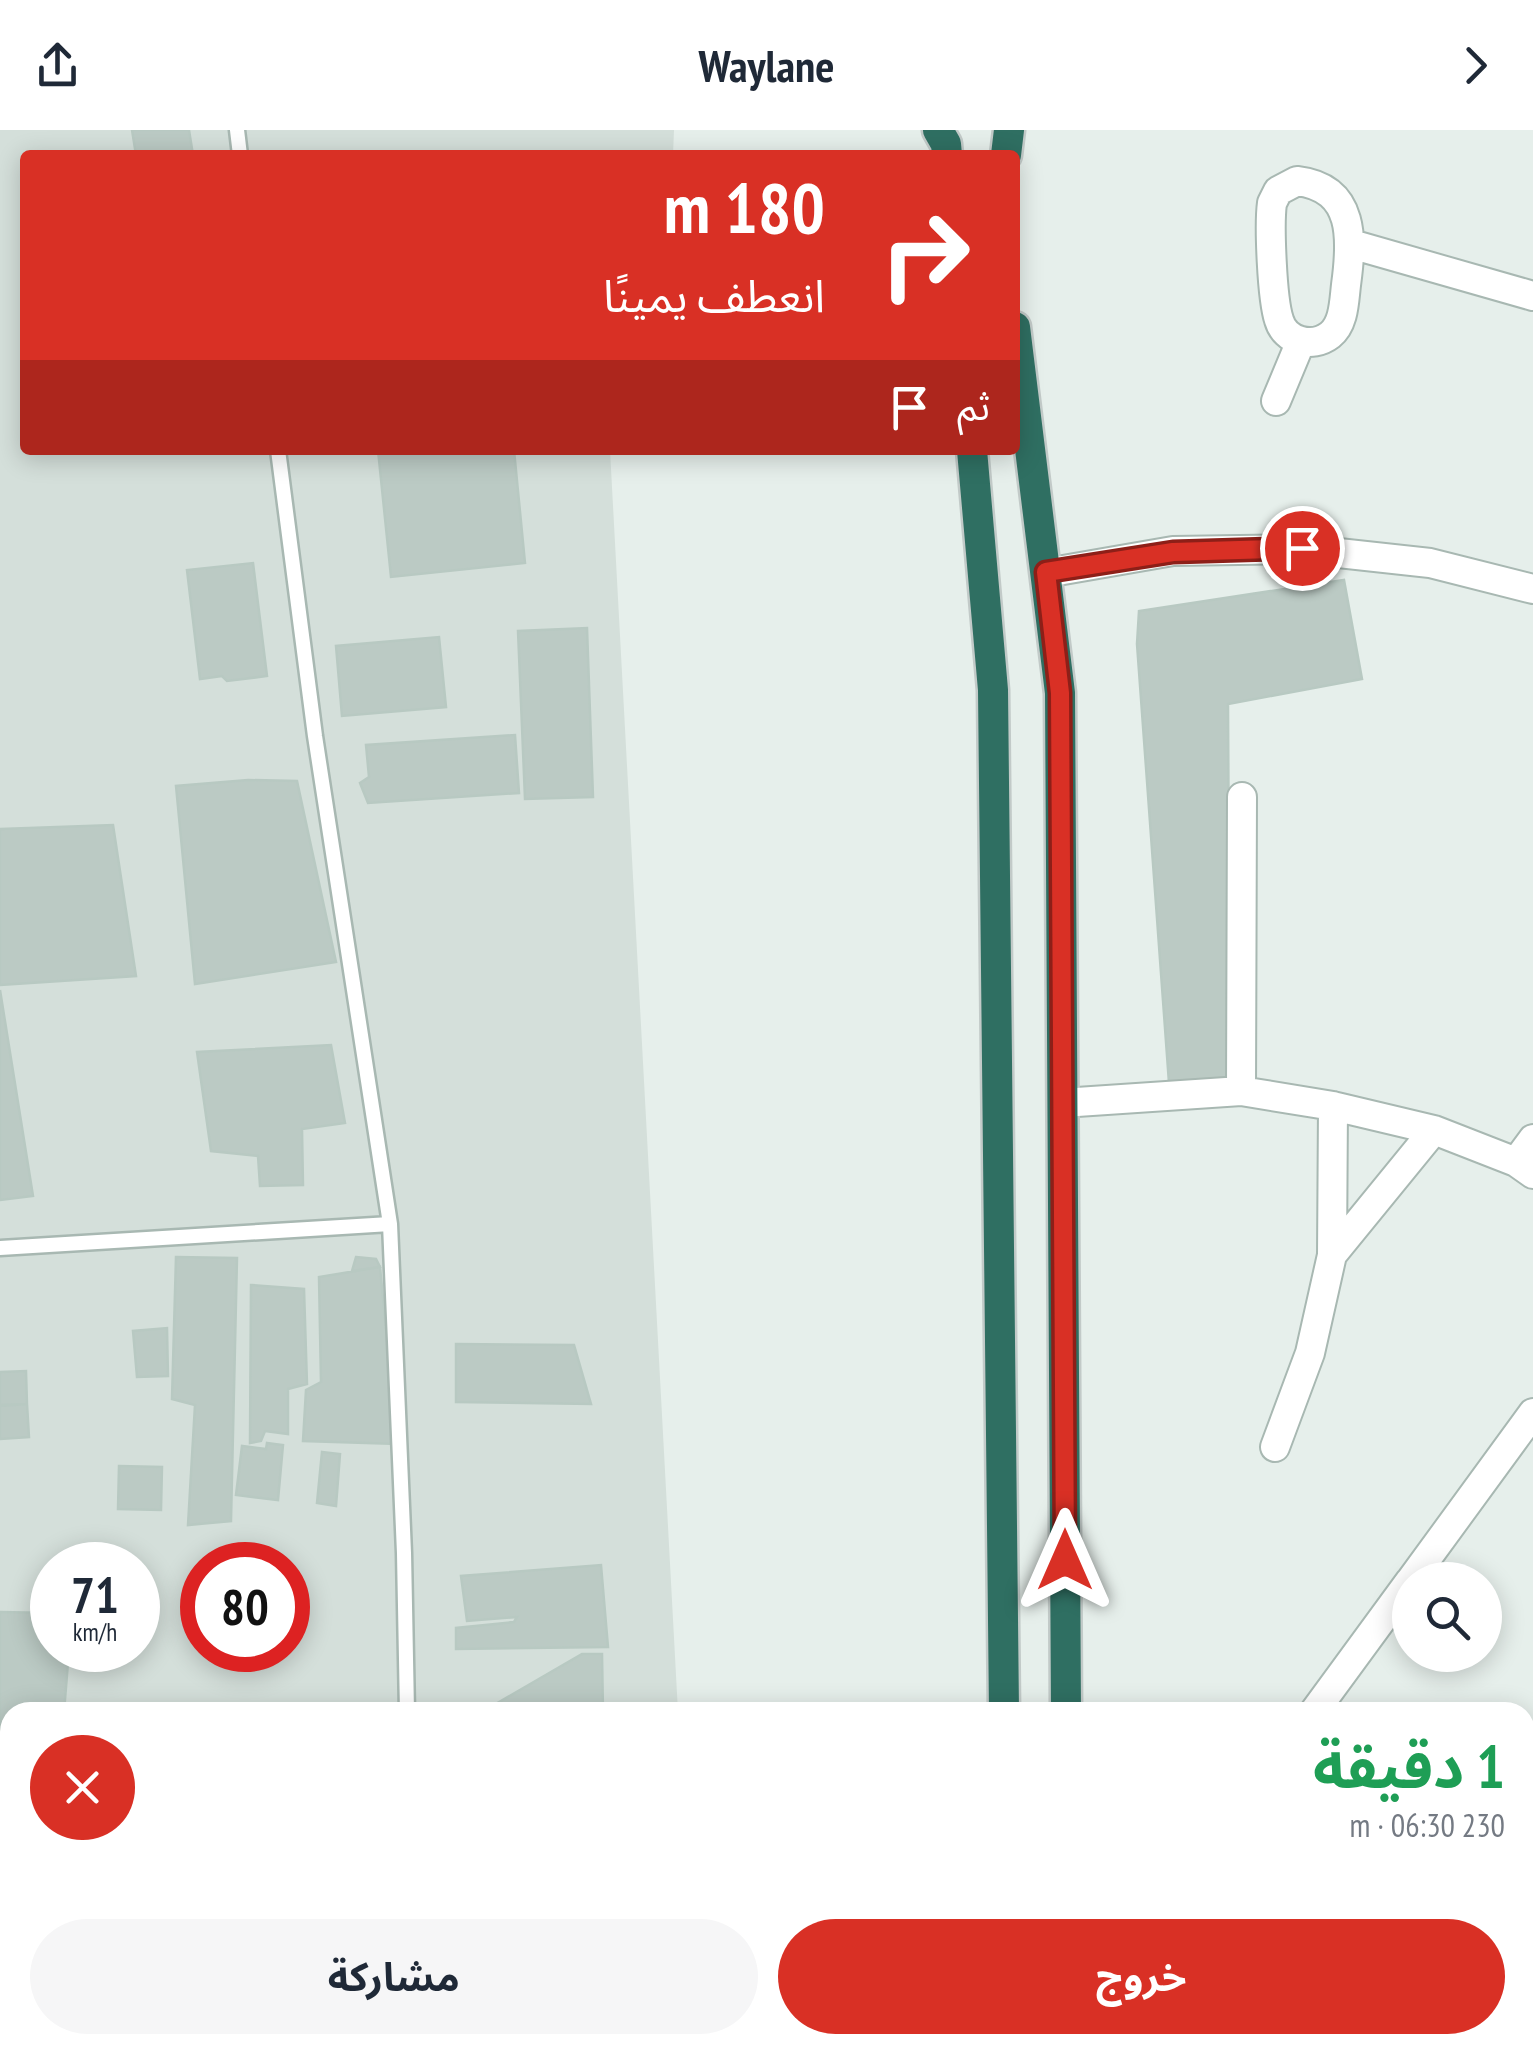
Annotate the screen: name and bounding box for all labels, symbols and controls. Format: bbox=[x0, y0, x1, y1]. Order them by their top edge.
text: Waylane bbox=[699, 36, 835, 94]
icon: share bbox=[30, 38, 85, 93]
icon: forward bbox=[1448, 38, 1503, 93]
text: 180 m bbox=[664, 162, 825, 252]
icon: right bbox=[860, 190, 990, 320]
text: انعطف يمينًا bbox=[603, 266, 825, 324]
icon: arrive bbox=[882, 380, 937, 435]
text: ثم bbox=[957, 381, 990, 430]
pin bbox=[1260, 506, 1345, 591]
icon: arrive bbox=[1275, 521, 1330, 576]
position arrow bbox=[1013, 1508, 1117, 1612]
speed limit sign: 80 bbox=[180, 1542, 310, 1672]
text: 71 bbox=[71, 1562, 119, 1627]
map controls bbox=[1392, 1562, 1502, 1672]
button: search bbox=[1392, 1562, 1502, 1672]
text: km/h bbox=[73, 1616, 117, 1648]
text: 1 دقيقة bbox=[1313, 1727, 1505, 1805]
button: close bbox=[30, 1735, 135, 1840]
text: 230 m · 06:30 bbox=[1350, 1804, 1505, 1846]
button: مشاركة bbox=[30, 1919, 758, 2034]
button: خروج bbox=[778, 1919, 1505, 2034]

